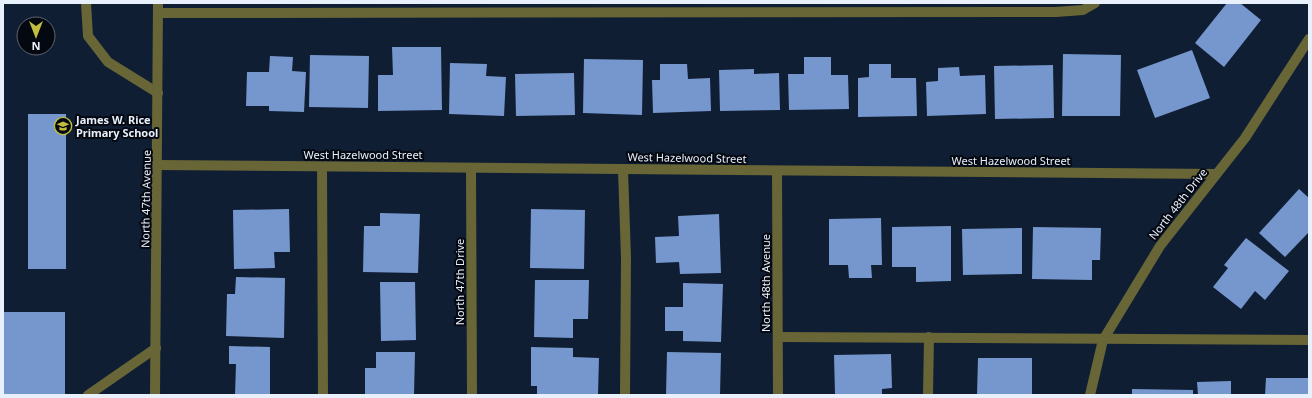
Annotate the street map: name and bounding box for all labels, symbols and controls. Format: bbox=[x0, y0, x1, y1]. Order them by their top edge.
north arrow bbox=[16, 16, 56, 56]
text: N bbox=[32, 39, 40, 54]
place label: James W. Rice Primary School bbox=[75, 112, 158, 140]
school or university icon: James W. Rice Primary School bbox=[53, 116, 73, 136]
street label: West Hazelwood Street bbox=[303, 147, 423, 162]
street label: West Hazelwood Street bbox=[627, 149, 747, 166]
street label: North 47th Avenue bbox=[137, 150, 154, 248]
street label: West Hazelwood Street bbox=[951, 153, 1071, 168]
street label: North 48th Drive bbox=[1145, 165, 1210, 242]
street label: North 48th Avenue bbox=[758, 234, 773, 332]
street label: North 47th Drive bbox=[452, 239, 467, 325]

